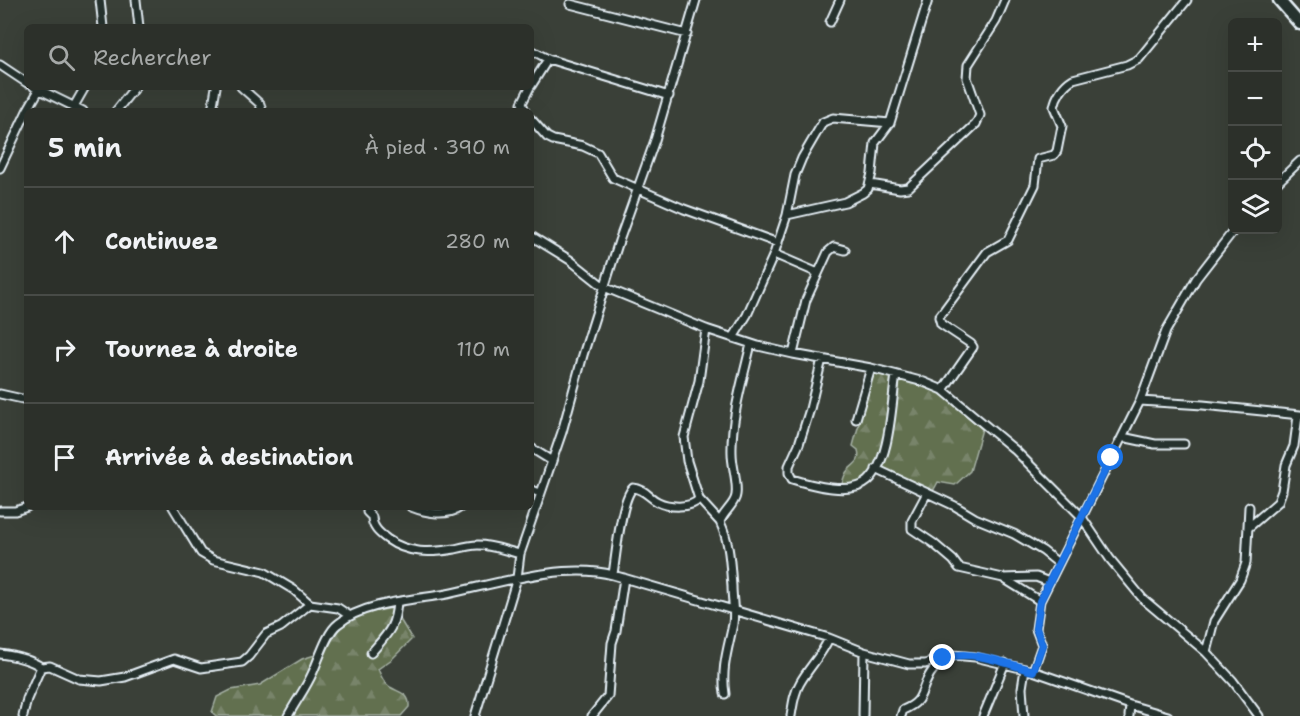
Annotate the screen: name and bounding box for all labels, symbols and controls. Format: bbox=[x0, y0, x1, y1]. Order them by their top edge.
map controls bbox=[1228, 18, 1282, 234]
button: + bbox=[1228, 18, 1282, 72]
search box bbox=[24, 24, 534, 90]
icon: search bbox=[45, 41, 78, 74]
text: Rechercher bbox=[93, 43, 212, 72]
button: − bbox=[1228, 72, 1282, 126]
button: locate bbox=[1228, 126, 1282, 180]
text: 5 min bbox=[48, 130, 122, 165]
text: À pied · 390 m bbox=[365, 134, 510, 160]
button: layers bbox=[1228, 180, 1282, 234]
icon: ahead bbox=[48, 225, 81, 258]
text: Continuez bbox=[105, 227, 218, 256]
text: 280 m bbox=[445, 228, 510, 254]
icon: right bbox=[48, 333, 81, 366]
text: Tournez à droite bbox=[105, 335, 298, 364]
text: 110 m bbox=[456, 336, 510, 362]
icon: arrive bbox=[48, 441, 81, 474]
text: Arrivée à destination bbox=[105, 443, 353, 472]
route start bbox=[1097, 444, 1123, 470]
route end bbox=[929, 644, 955, 670]

